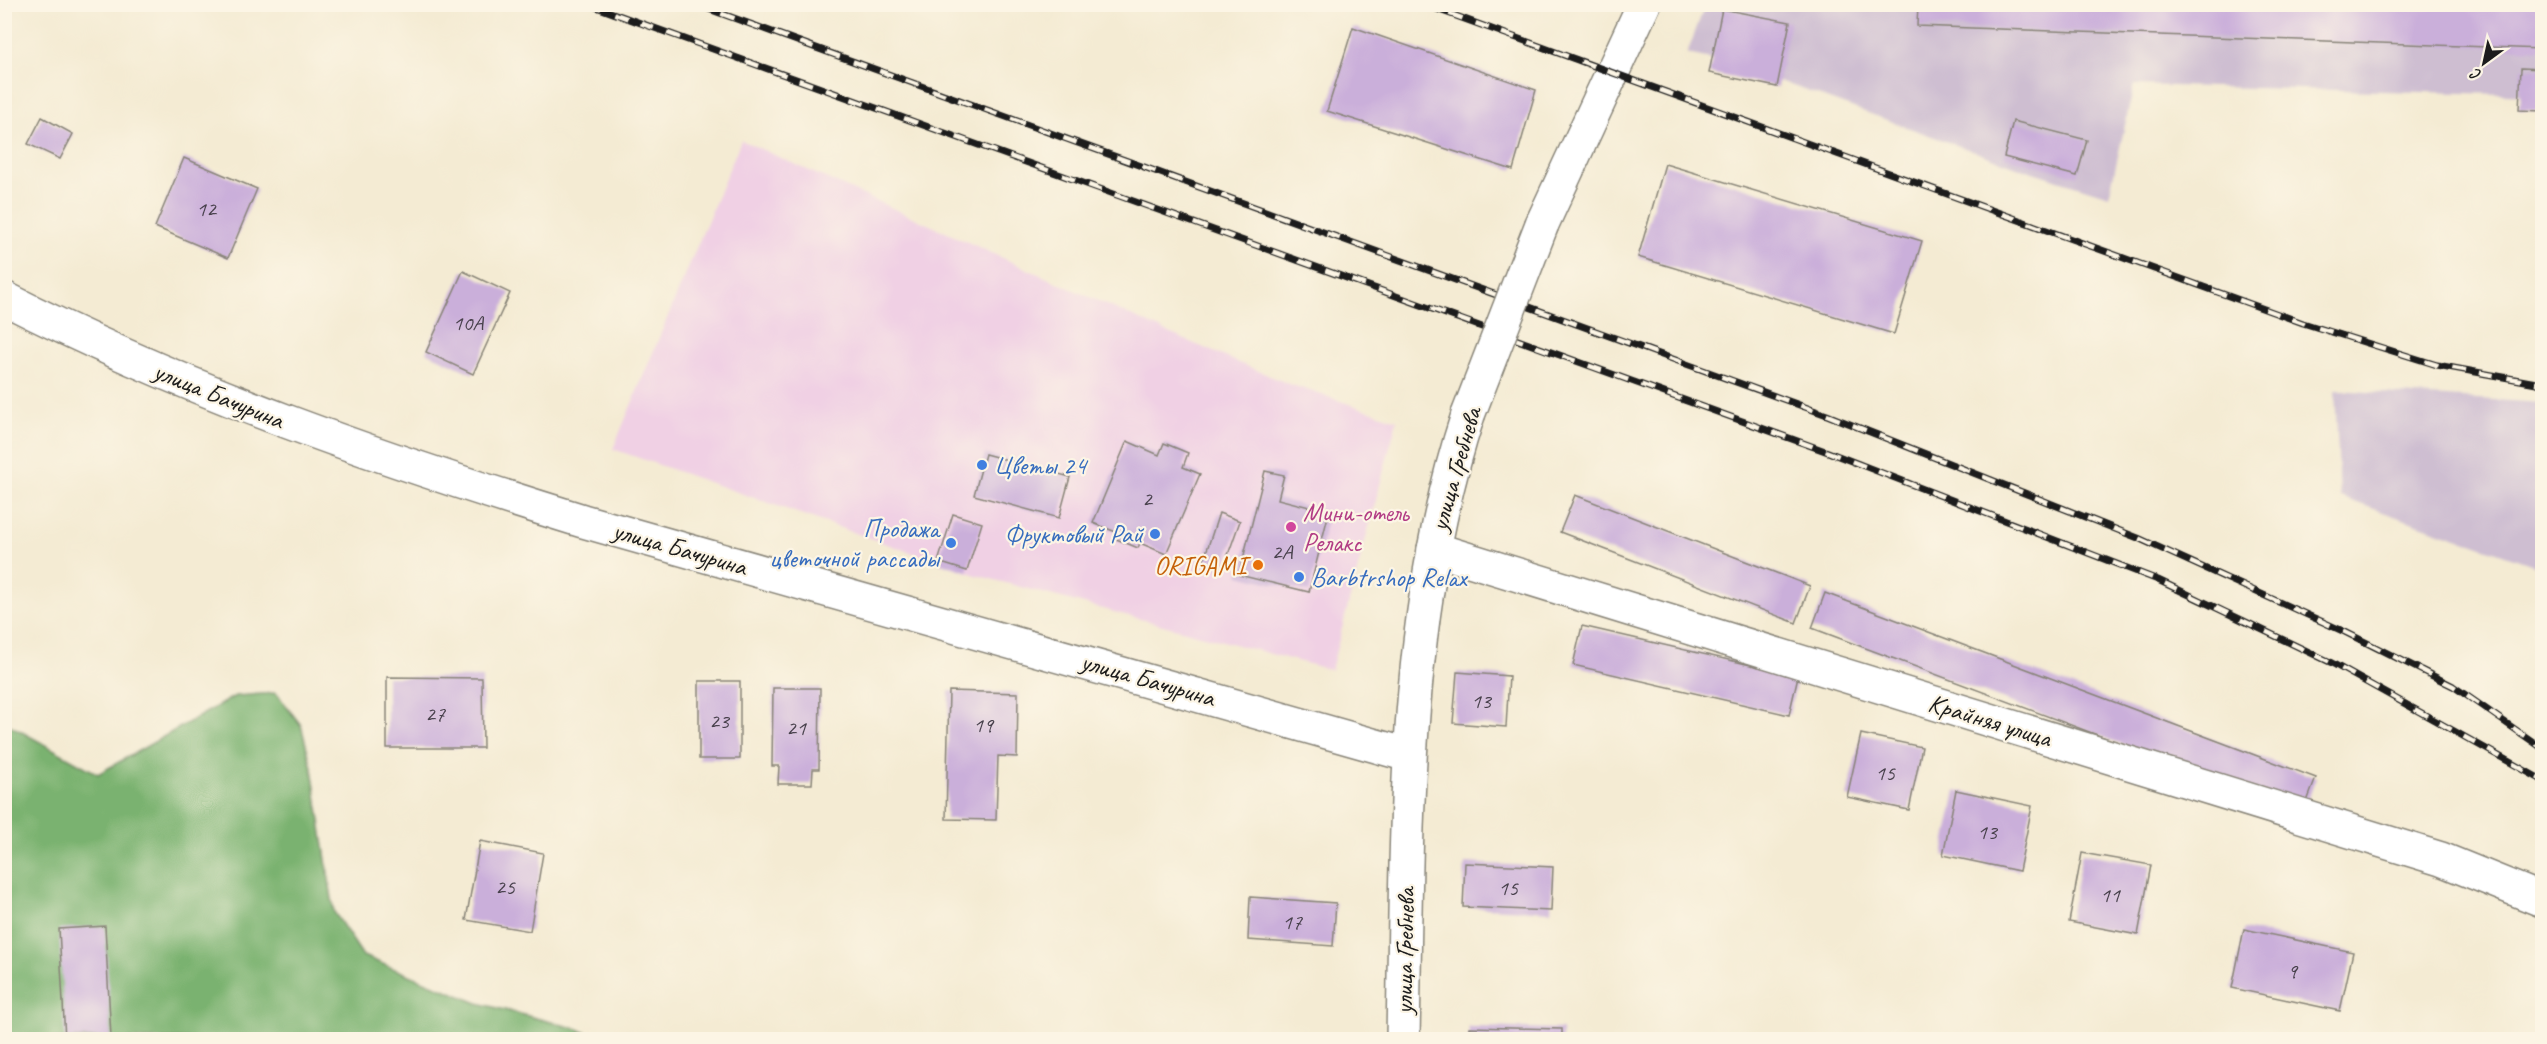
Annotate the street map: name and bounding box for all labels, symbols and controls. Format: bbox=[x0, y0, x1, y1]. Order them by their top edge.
north arrow bbox=[2454, 33, 2514, 93]
text: С bbox=[2466, 63, 2485, 85]
house number: 12 bbox=[196, 195, 218, 223]
house number: 10А bbox=[453, 309, 484, 337]
street label: улица Бачурина bbox=[147, 354, 290, 437]
street label: улица Гребнева bbox=[1422, 401, 1489, 537]
place label: Цветы 24 bbox=[994, 449, 1089, 482]
marker: Цветы 24 bbox=[975, 458, 989, 472]
house number: 2 bbox=[1142, 485, 1154, 513]
place label: Мини-отель Релакс bbox=[1303, 496, 1410, 559]
place label: Продажа цветочной рассады bbox=[770, 512, 941, 575]
street label: улица Бачурина bbox=[607, 513, 752, 584]
place label: Фруктовый Рай bbox=[1005, 518, 1145, 551]
marker: Мини-отель Релакс bbox=[1284, 520, 1298, 534]
marker: Фруктовый Рай bbox=[1148, 527, 1162, 541]
marker: Продажа цветочной рассады bbox=[944, 536, 958, 550]
house number: 2А bbox=[1272, 538, 1293, 566]
place label: ORIGAMI bbox=[1154, 549, 1252, 582]
marker: ORIGAMI bbox=[1251, 558, 1265, 572]
place label: Barbtrshop Relax bbox=[1311, 561, 1469, 594]
marker: Barbtrshop Relax bbox=[1292, 570, 1306, 584]
street label: улица Бачурина bbox=[1075, 644, 1220, 715]
street label: Крайняя улица bbox=[1924, 686, 2057, 755]
house number: 13 bbox=[1471, 687, 1493, 715]
house number: 27 bbox=[425, 700, 446, 728]
house number: 23 bbox=[709, 707, 731, 735]
house number: 19 bbox=[973, 711, 995, 739]
house number: 21 bbox=[786, 714, 807, 742]
house number: 15 bbox=[1875, 759, 1896, 787]
house number: 13 bbox=[1977, 818, 1999, 846]
house number: 25 bbox=[495, 873, 516, 901]
house number: 15 bbox=[1498, 874, 1519, 902]
house number: 11 bbox=[2100, 881, 2121, 909]
street label: улица Гребнева bbox=[1387, 885, 1422, 1017]
house number: 17 bbox=[1282, 908, 1303, 936]
house number: 9 bbox=[2287, 957, 2299, 985]

